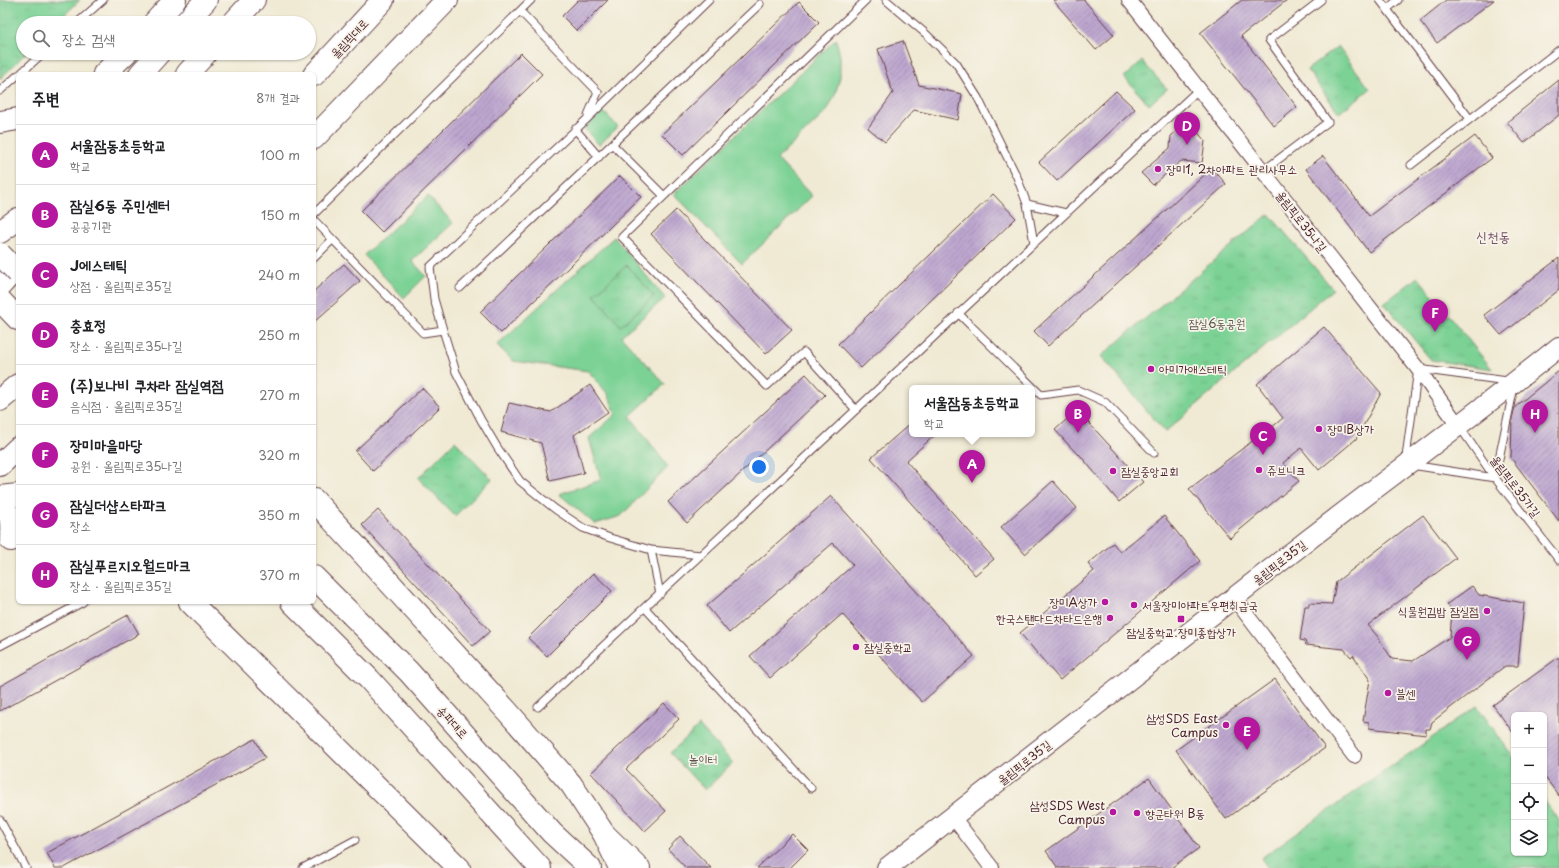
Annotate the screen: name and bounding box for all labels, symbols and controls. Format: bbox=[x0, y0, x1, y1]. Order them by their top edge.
street label: 올림픽대로 bbox=[326, 14, 372, 62]
search box bbox=[16, 16, 316, 60]
icon: search bbox=[30, 27, 52, 49]
text: 장소 검색 bbox=[62, 27, 115, 50]
text: 주변 bbox=[32, 85, 59, 111]
text: 8개 결과 bbox=[256, 88, 300, 107]
pin: D bbox=[1174, 112, 1200, 145]
text: 서울잠동초등학교 bbox=[70, 133, 167, 156]
text: A bbox=[40, 145, 50, 164]
text: 100 m bbox=[260, 145, 300, 164]
text: 학교 bbox=[70, 156, 91, 175]
place label: 장미1, 2차아파트 관리사무소 bbox=[1166, 160, 1297, 178]
marker: 장미1, 2차아파트 관리사무소 bbox=[1153, 164, 1163, 174]
street label: 올림픽로35나길 bbox=[1272, 187, 1332, 256]
text: 잠실6동 주민센터 bbox=[70, 193, 170, 216]
text: B bbox=[41, 205, 49, 224]
text: 150 m bbox=[261, 205, 300, 224]
text: 공공기관 bbox=[70, 216, 112, 235]
district label: 신천동 bbox=[1476, 226, 1510, 247]
text: J에스테틱 bbox=[70, 253, 127, 276]
text: C bbox=[40, 265, 50, 284]
text: 240 m bbox=[258, 265, 300, 284]
text: 상점 · 올림픽로35길 bbox=[70, 276, 172, 295]
pin: F bbox=[1422, 299, 1448, 332]
text: 충효정 bbox=[70, 313, 106, 336]
park label: 잠실6동공원 bbox=[1189, 314, 1245, 332]
text: D bbox=[40, 325, 50, 344]
text: 250 m bbox=[258, 325, 300, 344]
text: 장소 · 올림픽로35나길 bbox=[70, 336, 183, 355]
place label: 아미가애스테틱 bbox=[1159, 360, 1227, 378]
marker: 아미가애스테틱 bbox=[1146, 364, 1156, 374]
text: (주)보나비 쿠차라 잠실역점 bbox=[70, 373, 224, 396]
text: E bbox=[41, 385, 49, 404]
text: 270 m bbox=[259, 385, 300, 404]
popup bbox=[909, 385, 1035, 437]
text: 서울잠동초등학교 bbox=[924, 390, 1020, 413]
text: 음식점 · 올림픽로35길 bbox=[70, 396, 183, 415]
pin: B bbox=[1065, 400, 1091, 433]
pin: H bbox=[1522, 400, 1548, 433]
text: 학교 bbox=[924, 413, 945, 432]
place label: 장미B상가 bbox=[1327, 420, 1374, 438]
pin: C bbox=[1250, 422, 1276, 455]
marker: 장미B상가 bbox=[1314, 424, 1324, 434]
text: 장미마을마당 bbox=[70, 433, 142, 456]
text: F bbox=[41, 445, 49, 464]
text: 320 m bbox=[258, 445, 300, 464]
pin: A bbox=[959, 450, 985, 483]
street label: 올림픽로35가길 bbox=[1487, 451, 1545, 521]
text: 공원 · 올림픽로35나길 bbox=[70, 456, 183, 475]
your location bbox=[749, 457, 769, 477]
place label: 쥬브니크 bbox=[1267, 461, 1306, 479]
place label: 잠실중앙교회 bbox=[1121, 462, 1179, 480]
marker: 쥬브니크 bbox=[1254, 465, 1264, 475]
marker: 잠실중앙교회 bbox=[1108, 466, 1118, 476]
text: 잠실더샵스타파크 bbox=[70, 493, 167, 516]
text: G bbox=[40, 505, 50, 524]
text: 350 m bbox=[258, 505, 300, 524]
text: 장소 bbox=[70, 516, 91, 535]
street label: 올림픽로35길 bbox=[1248, 535, 1310, 589]
text: 잠실푸르지오월드마크 bbox=[70, 553, 191, 576]
text: H bbox=[40, 565, 50, 584]
text: 370 m bbox=[259, 565, 300, 584]
text: 장소 · 올림픽로35길 bbox=[70, 576, 172, 595]
place label: 장미A상가 bbox=[1049, 593, 1097, 611]
place label: 서울장미아파트우편취급국 bbox=[1142, 596, 1258, 614]
marker: 장미A상가 bbox=[1100, 597, 1110, 607]
marker: 서울장미아파트우편취급국 bbox=[1129, 600, 1139, 610]
place label: 식물원김밥 잠실점 bbox=[1398, 602, 1479, 620]
marker: 식물원김밥 잠실점 bbox=[1482, 606, 1492, 616]
place label: 한국스탠다드차타드은행 bbox=[996, 609, 1102, 627]
marker: 한국스탠다드차타드은행 bbox=[1105, 613, 1115, 623]
marker: 잠실중학교.장미종합상가 bbox=[1176, 614, 1186, 624]
place label: 잠실중학교.장미종합상가 bbox=[1126, 623, 1236, 641]
pin: G bbox=[1454, 627, 1480, 660]
place label: 잠실중학교 bbox=[864, 638, 912, 656]
marker: 잠실중학교 bbox=[851, 642, 861, 652]
place label: 블센 bbox=[1396, 684, 1416, 702]
marker: 블센 bbox=[1383, 688, 1393, 698]
street label: 송파대로 bbox=[433, 702, 473, 742]
place label: 삼성SDS East Campus bbox=[1146, 709, 1219, 741]
map controls bbox=[1511, 712, 1547, 856]
button: + bbox=[1511, 712, 1547, 748]
pin: E bbox=[1234, 717, 1260, 750]
marker: 삼성SDS East Campus bbox=[1221, 720, 1231, 730]
street label: 올림픽로35길 bbox=[993, 735, 1055, 789]
button: − bbox=[1511, 748, 1547, 784]
park label: 놀이터 bbox=[689, 750, 717, 768]
button: locate bbox=[1511, 784, 1547, 820]
place label: 삼성SDS West Campus bbox=[1030, 796, 1106, 828]
place label: 향군타워 B동 bbox=[1145, 804, 1205, 822]
marker: 삼성SDS West Campus bbox=[1108, 807, 1118, 817]
marker: 향군타워 B동 bbox=[1132, 808, 1142, 818]
button: layers bbox=[1511, 820, 1547, 856]

